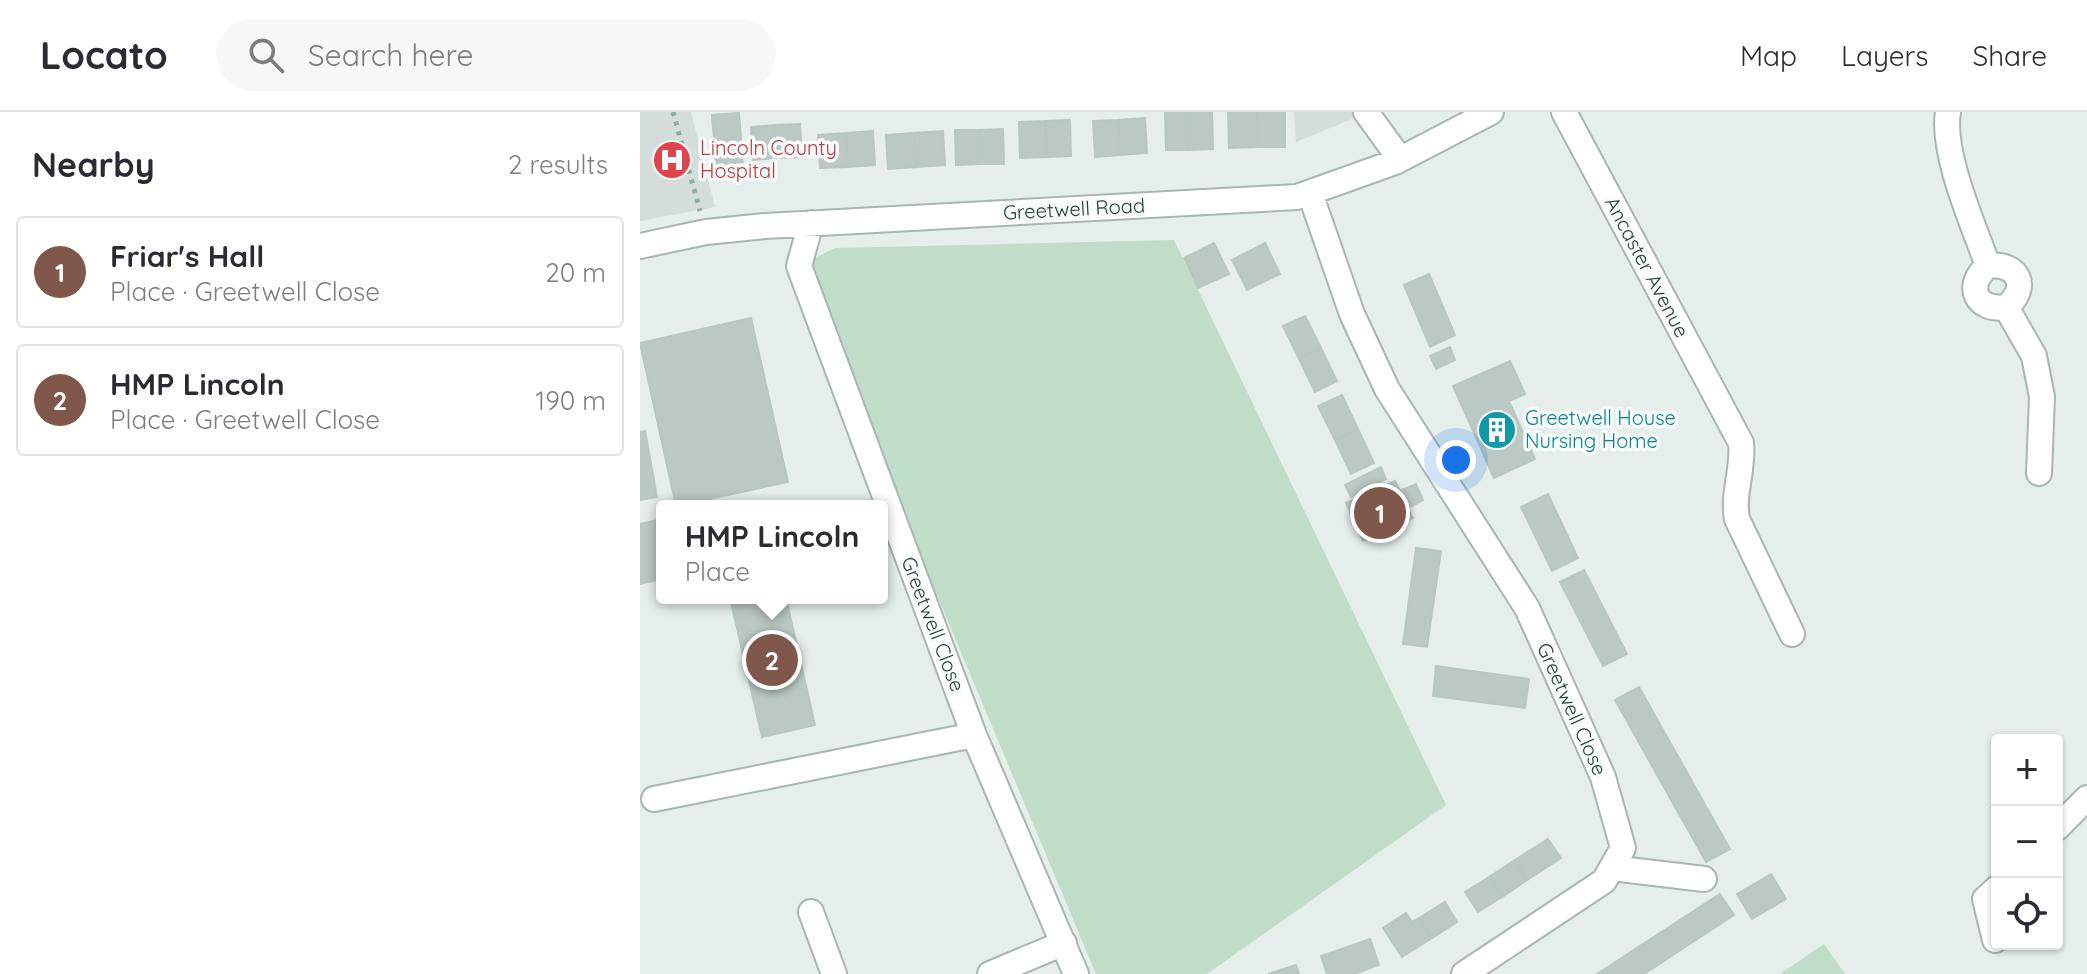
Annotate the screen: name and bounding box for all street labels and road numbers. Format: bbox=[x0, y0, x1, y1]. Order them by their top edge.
street label: Greetwell Road bbox=[1002, 192, 1146, 225]
street label: Ancaster Avenue bbox=[1600, 192, 1695, 341]
street label: Greetwell Close bbox=[896, 553, 971, 695]
street label: Greetwell Close bbox=[1532, 639, 1613, 779]

